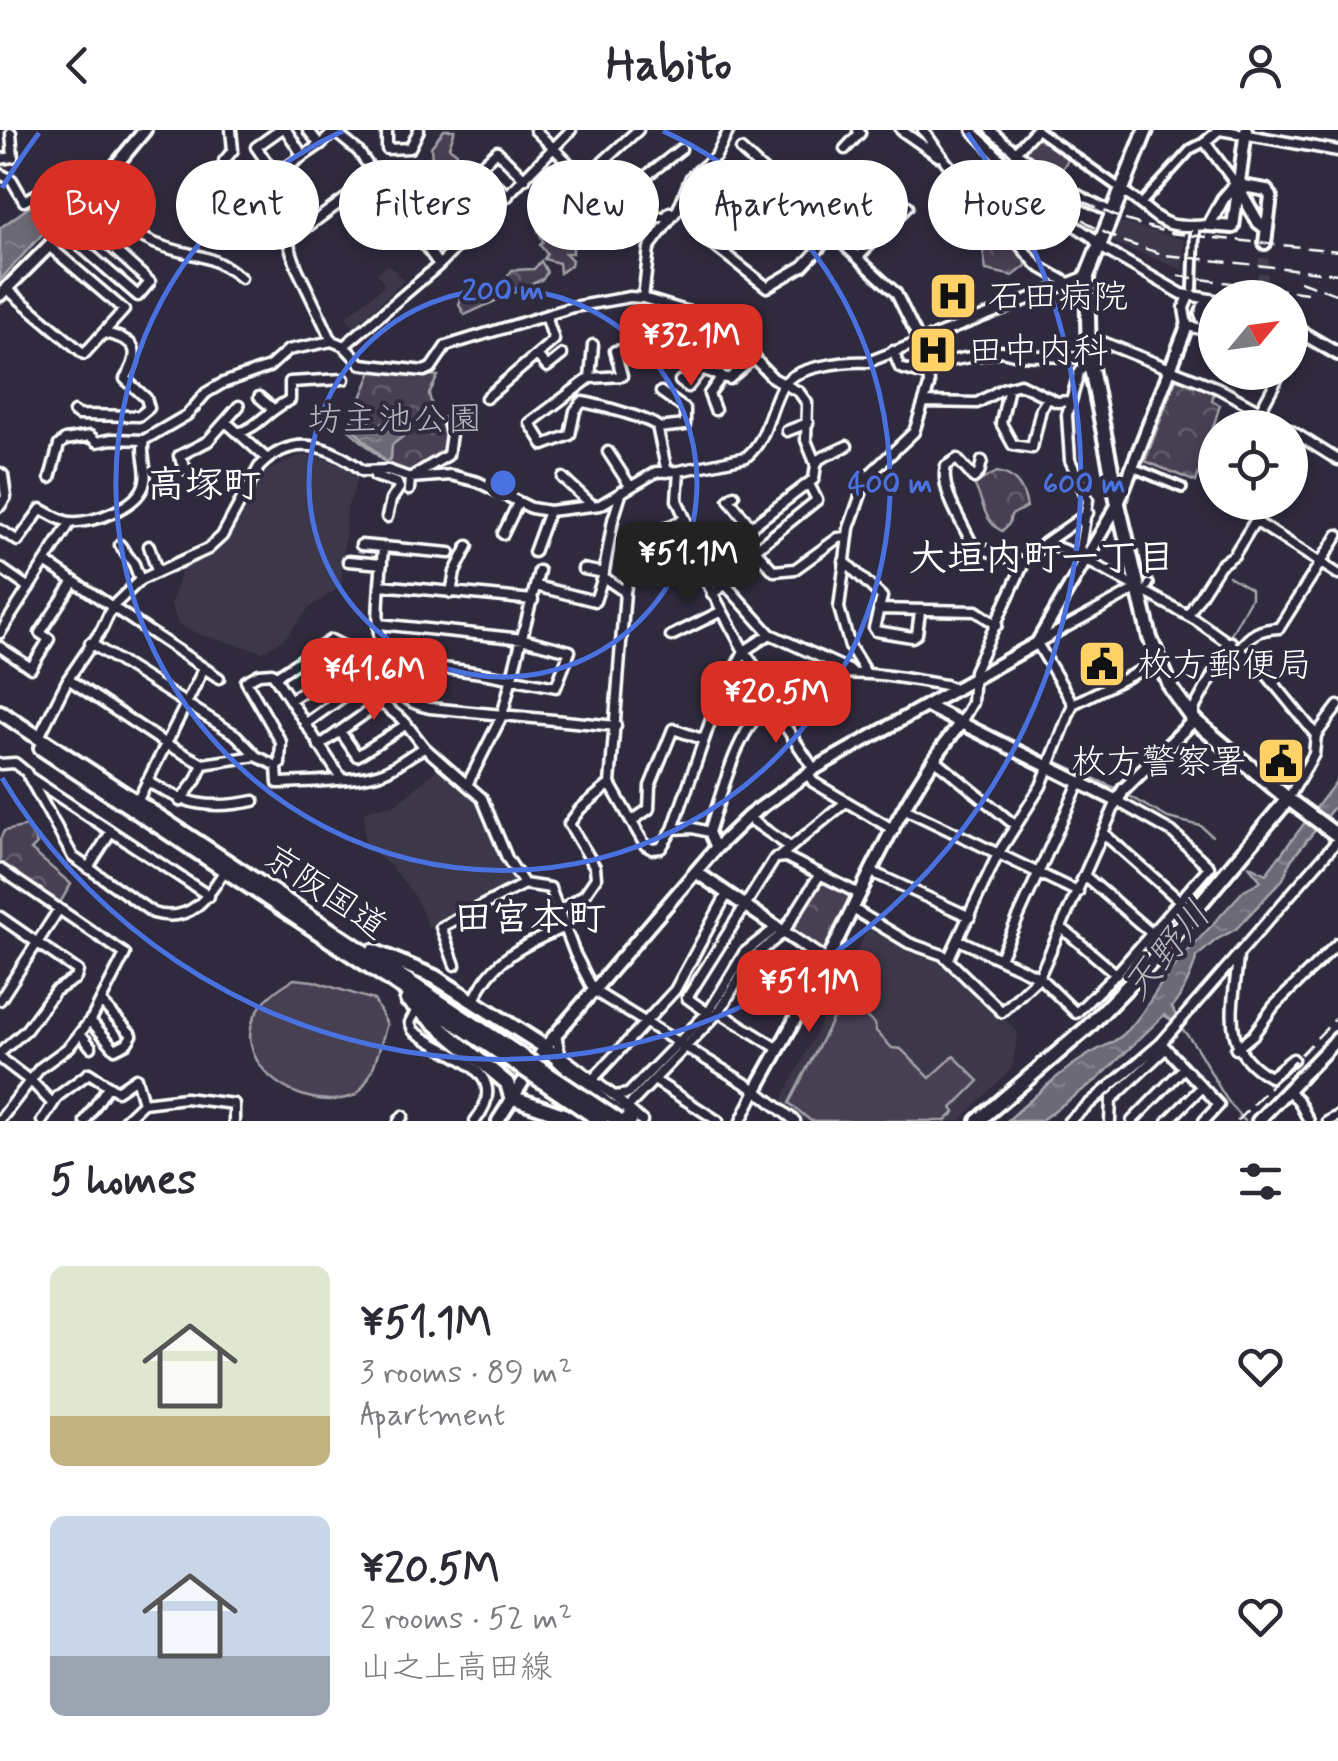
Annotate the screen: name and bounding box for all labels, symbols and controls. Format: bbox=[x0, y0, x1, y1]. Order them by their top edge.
text: Habito bbox=[606, 36, 732, 95]
icon: back bbox=[50, 38, 105, 93]
icon: person bbox=[1233, 38, 1288, 93]
chip: Buy bbox=[30, 160, 156, 250]
chip: Rent bbox=[176, 160, 319, 250]
chip: Filters bbox=[339, 160, 507, 250]
chip: New bbox=[527, 160, 659, 250]
chip: Apartment bbox=[679, 160, 908, 250]
chip: House bbox=[928, 160, 1081, 250]
hospital icon: 石田病院 bbox=[927, 270, 979, 322]
text: 200 m bbox=[462, 272, 544, 311]
place label: 石田病院 bbox=[988, 275, 1128, 321]
north arrow bbox=[1198, 280, 1308, 390]
map controls bbox=[1198, 280, 1308, 520]
pin: ¥32.1M bbox=[610, 304, 772, 389]
text: ¥32.1M bbox=[642, 315, 740, 357]
hospital icon: 田中内科 bbox=[907, 324, 959, 376]
place label: 田中内科 bbox=[968, 329, 1108, 375]
park label: 坊主池公園 bbox=[307, 397, 483, 443]
button: locate bbox=[1198, 410, 1308, 520]
district label: 高塚町 bbox=[147, 462, 261, 511]
centre of rings bbox=[485, 465, 521, 501]
text: 400 m bbox=[848, 465, 932, 504]
text: 600 m bbox=[1043, 465, 1125, 504]
pin: ¥51.1M bbox=[607, 522, 769, 607]
text: ¥51.1M bbox=[638, 533, 738, 575]
district label: 大垣内町一丁目 bbox=[909, 535, 1175, 584]
pin: ¥41.6M bbox=[293, 638, 455, 723]
public building icon: 枚方郵便局 bbox=[1076, 638, 1128, 690]
place label: 枚方郵便局 bbox=[1137, 643, 1312, 689]
text: ¥41.6M bbox=[323, 649, 425, 691]
pin: ¥20.5M bbox=[695, 661, 857, 746]
text: ¥20.5M bbox=[723, 672, 829, 714]
public building icon: 枚方警察署 bbox=[1255, 735, 1307, 787]
place label: 枚方警察署 bbox=[1071, 740, 1246, 786]
street label: 京阪国道 bbox=[254, 834, 396, 951]
water label: 天野川 bbox=[1113, 892, 1223, 1011]
district label: 田宮本町 bbox=[454, 895, 606, 944]
pin: ¥51.1M bbox=[728, 950, 890, 1035]
text: ¥51.1M bbox=[759, 961, 859, 1003]
text: 5 homes bbox=[50, 1154, 196, 1209]
icon: filters bbox=[1233, 1154, 1288, 1209]
text: ¥51.1M bbox=[360, 1297, 492, 1352]
icon: home bbox=[130, 1306, 250, 1426]
icon: heart bbox=[1233, 1339, 1288, 1394]
text: 3 rooms · 89 m² bbox=[360, 1352, 572, 1394]
text: Apartment bbox=[360, 1394, 505, 1436]
text: ¥20.5M bbox=[360, 1543, 500, 1598]
icon: home bbox=[130, 1556, 250, 1676]
icon: heart bbox=[1233, 1589, 1288, 1644]
text: 2 rooms · 52 m² bbox=[360, 1598, 572, 1640]
text: 山之上高田線 bbox=[360, 1647, 552, 1689]

